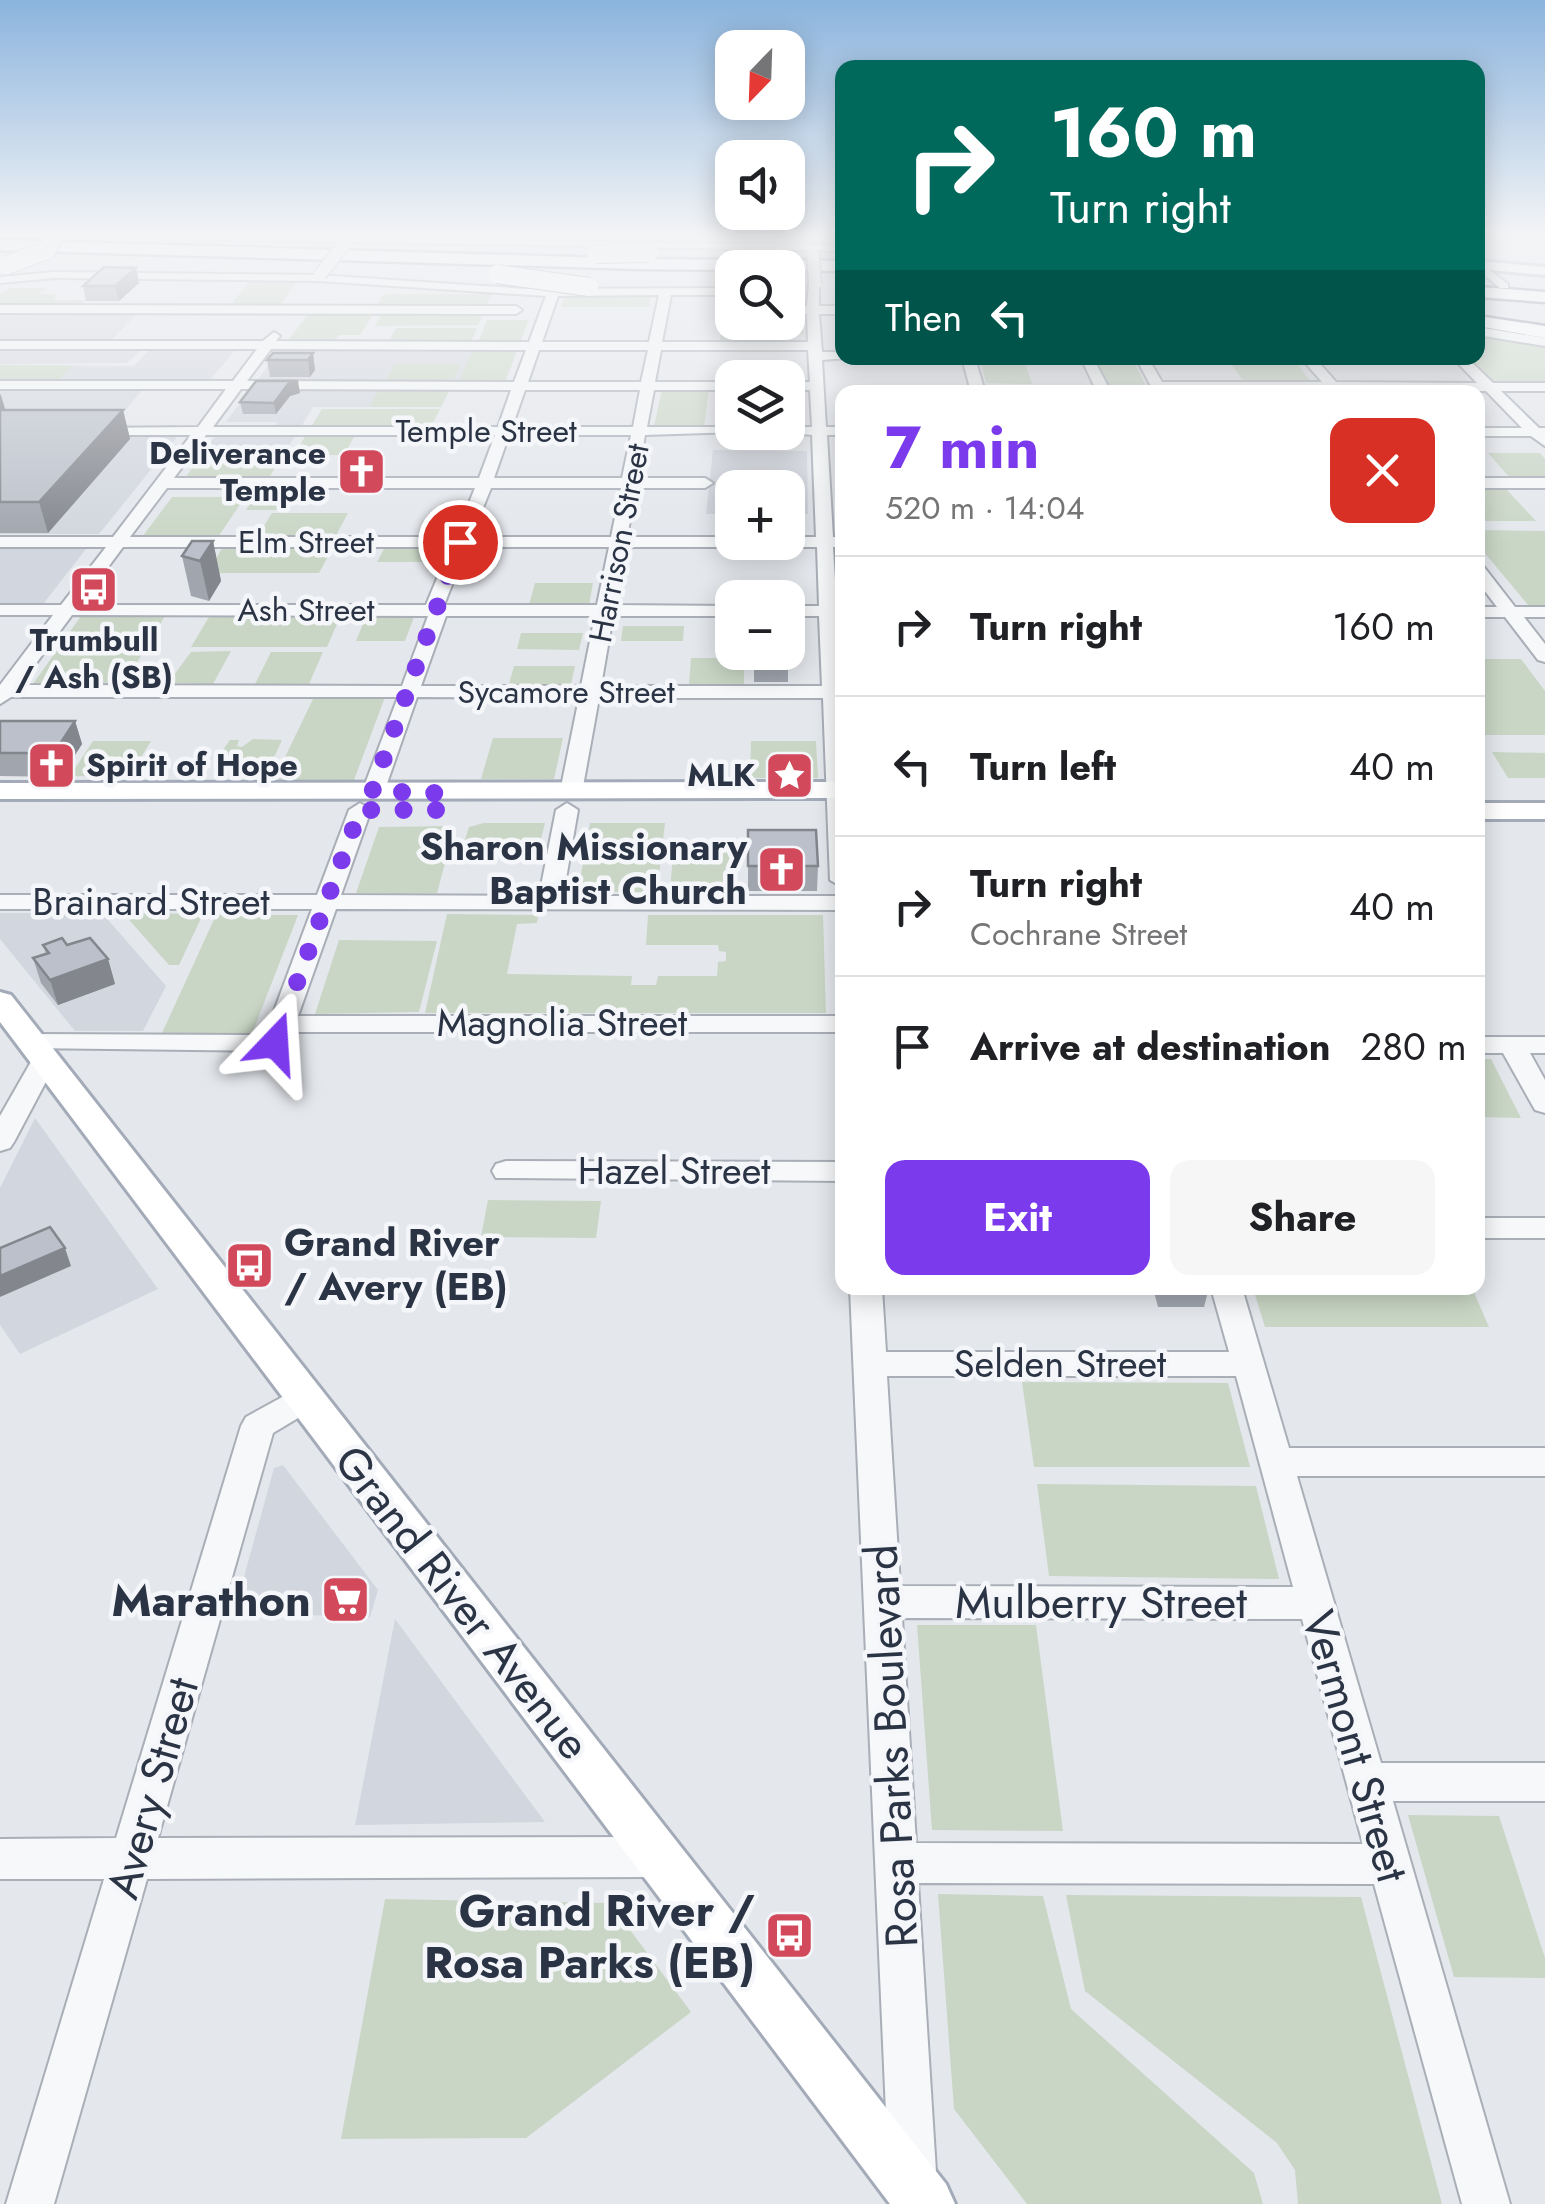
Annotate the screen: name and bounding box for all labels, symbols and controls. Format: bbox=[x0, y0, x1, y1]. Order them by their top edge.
north arrow bbox=[715, 30, 805, 120]
map controls bbox=[715, 30, 805, 670]
text: 160 m bbox=[1050, 82, 1257, 183]
icon: right bbox=[885, 100, 1015, 230]
button: sound bbox=[715, 140, 805, 230]
text: Turn right bbox=[1050, 175, 1231, 240]
button: search bbox=[715, 250, 805, 340]
text: Then bbox=[885, 290, 962, 345]
icon: left bbox=[982, 290, 1037, 345]
button: layers bbox=[715, 360, 805, 450]
text: 7 min bbox=[885, 404, 1039, 491]
street label: Temple Street bbox=[395, 408, 577, 454]
button: close bbox=[1330, 418, 1435, 523]
place label: Deliverance Temple bbox=[149, 430, 326, 513]
street label: Harrison Street bbox=[577, 439, 661, 646]
church icon: Deliverance Temple bbox=[335, 445, 387, 497]
button: + bbox=[715, 470, 805, 560]
text: 520 m · 14:04 bbox=[885, 485, 1084, 531]
pin bbox=[418, 500, 503, 585]
icon: arrive bbox=[433, 515, 488, 570]
street label: Elm Street bbox=[238, 519, 374, 565]
bus stop icon: Trumbull / Ash (SB) bbox=[68, 564, 120, 616]
button: − bbox=[715, 580, 805, 670]
street label: Ash Street bbox=[238, 587, 375, 633]
icon: right bbox=[885, 599, 940, 654]
text: Turn right bbox=[970, 599, 1142, 654]
text: 160 m bbox=[1332, 599, 1435, 654]
place label: Trumbull / Ash (SB) bbox=[15, 617, 173, 700]
street label: Sycamore Street bbox=[457, 669, 675, 715]
church icon: Spirit of Hope bbox=[25, 739, 77, 791]
icon: left bbox=[885, 739, 940, 794]
text: Turn left bbox=[970, 739, 1116, 794]
text: 40 m bbox=[1349, 739, 1435, 794]
place label: Spirit of Hope bbox=[86, 742, 298, 788]
place icon: MLK bbox=[764, 749, 816, 801]
place label: MLK bbox=[687, 752, 756, 798]
place label: Sharon Missionary Baptist Church bbox=[420, 819, 748, 918]
church icon: Sharon Missionary Baptist Church bbox=[756, 843, 808, 895]
text: Turn right bbox=[970, 856, 1142, 911]
street label: Brainard Street bbox=[32, 874, 270, 929]
icon: right bbox=[885, 879, 940, 934]
text: 40 m bbox=[1349, 879, 1435, 934]
text: Cochrane Street bbox=[970, 911, 1187, 957]
position arrow bbox=[223, 991, 327, 1095]
street label: Magnolia Street bbox=[437, 995, 687, 1050]
icon: arrive bbox=[885, 1019, 940, 1074]
text: Arrive at destination bbox=[970, 1019, 1331, 1074]
text: 280 m bbox=[1361, 1019, 1467, 1074]
street label: Hazel Street bbox=[578, 1143, 770, 1198]
button: Exit bbox=[885, 1160, 1150, 1275]
button: Share bbox=[1170, 1160, 1435, 1275]
place label: Grand River / Avery (EB) bbox=[284, 1215, 508, 1314]
bus stop icon: Grand River / Avery (EB) bbox=[223, 1239, 275, 1291]
street label: Selden Street bbox=[954, 1336, 1166, 1391]
street label: Grand River Avenue bbox=[319, 1431, 606, 1773]
street label: Rosa Parks Boulevard bbox=[848, 1543, 935, 1949]
place label: Marathon bbox=[112, 1568, 311, 1633]
street label: Mulberry Street bbox=[955, 1570, 1247, 1635]
supermarket icon: Marathon bbox=[320, 1574, 372, 1626]
street label: Vermont Street bbox=[1286, 1603, 1425, 1890]
street label: Avery Street bbox=[90, 1670, 215, 1906]
place label: Grand River / Rosa Parks (EB) bbox=[424, 1878, 755, 1995]
bus stop icon: Grand River / Rosa Parks (EB) bbox=[764, 1910, 816, 1962]

